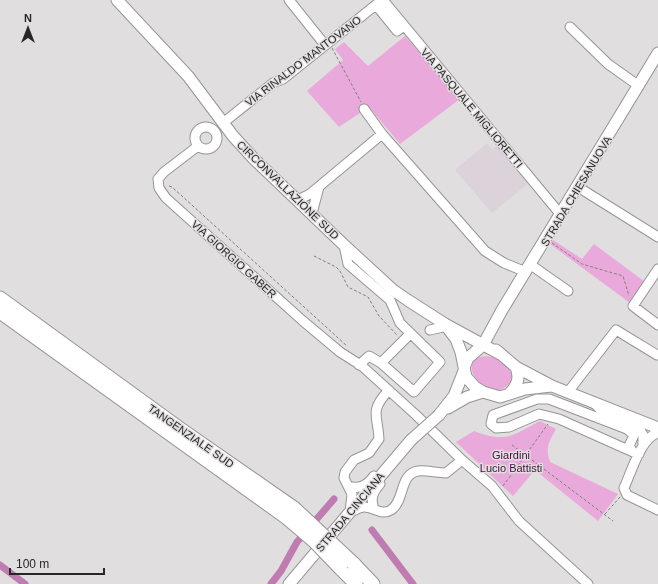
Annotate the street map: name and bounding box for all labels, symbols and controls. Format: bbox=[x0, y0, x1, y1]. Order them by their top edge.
north arrow bbox=[8, 8, 48, 48]
text: N bbox=[24, 12, 32, 24]
street label: VIA RINALDO MANTOVANO bbox=[243, 13, 364, 109]
street label: VIA PASQUALE MIGLIORETTI bbox=[419, 46, 525, 170]
street label: STRADA CHIESANUOVA bbox=[538, 133, 614, 248]
street label: CIRCONVALLAZIONE SUD bbox=[235, 138, 341, 242]
street label: VIA GIORGIO GABER bbox=[189, 218, 279, 300]
street label: TANGENZIALE SUD bbox=[146, 402, 236, 470]
park label: Giardini Lucio Battisti bbox=[480, 449, 542, 474]
street label: STRADA CINCIANA bbox=[313, 469, 387, 554]
scale bar bbox=[10, 550, 104, 576]
text: 100 m bbox=[16, 557, 49, 571]

